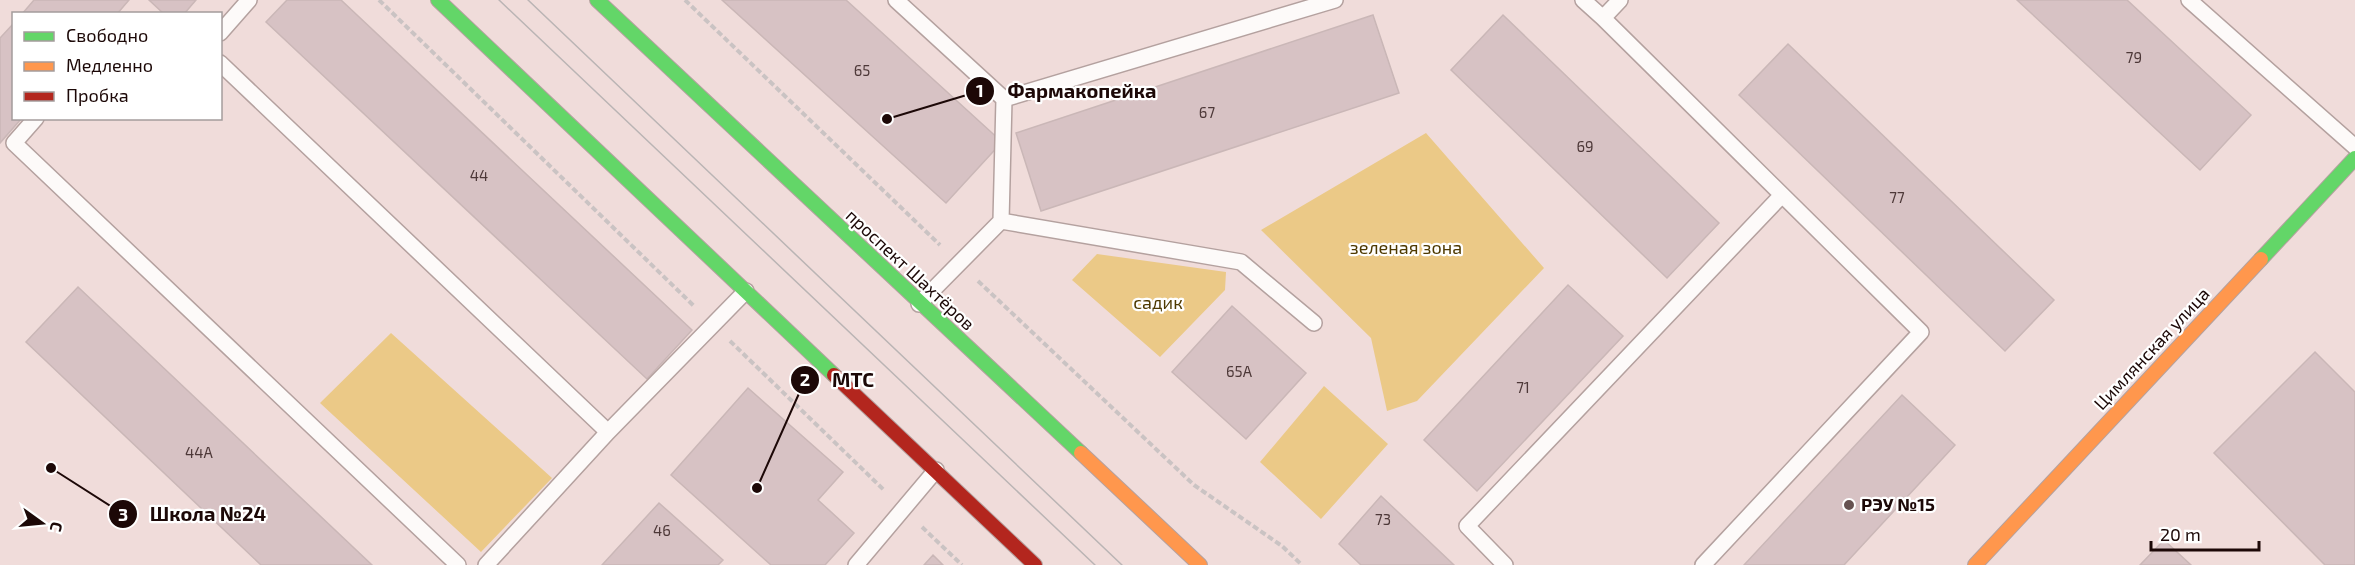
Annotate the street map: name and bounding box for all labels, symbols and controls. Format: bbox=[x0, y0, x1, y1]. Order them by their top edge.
legend bbox=[12, 12, 222, 120]
text: Свободно bbox=[66, 24, 148, 46]
house number: 79 bbox=[2126, 48, 2142, 66]
text: Медленно bbox=[66, 54, 153, 76]
house number: 65 bbox=[854, 61, 870, 79]
callout: Фармакопейка bbox=[965, 72, 1168, 110]
text: Фармакопейка bbox=[1008, 78, 1156, 102]
text: 1 bbox=[976, 79, 984, 101]
text: Пробка bbox=[66, 84, 129, 106]
house number: 67 bbox=[1199, 103, 1215, 121]
house number: 69 bbox=[1576, 137, 1594, 155]
house number: 44 bbox=[470, 166, 488, 184]
house number: 77 bbox=[1889, 188, 1905, 206]
street label: проспект Шахтёров bbox=[842, 204, 980, 335]
park label: зеленая зона bbox=[1350, 236, 1462, 258]
street label: Цимлянская улица bbox=[2089, 283, 2214, 414]
park label: садик bbox=[1133, 291, 1183, 313]
callout: МТС bbox=[790, 361, 886, 399]
house number: 65А bbox=[1226, 362, 1253, 380]
text: МТС bbox=[832, 367, 874, 391]
text: 2 bbox=[800, 368, 810, 390]
house number: 71 bbox=[1516, 378, 1530, 396]
house number: 44А bbox=[185, 443, 214, 461]
north arrow bbox=[12, 493, 72, 553]
place label: РЭУ №15 bbox=[1861, 493, 1935, 515]
callout: Школа №24 bbox=[108, 495, 278, 533]
marker: РЭУ №15 bbox=[1842, 498, 1856, 512]
text: Школа №24 bbox=[150, 501, 267, 525]
text: 3 bbox=[118, 503, 128, 525]
house number: 73 bbox=[1375, 510, 1391, 528]
scale bar bbox=[2151, 514, 2259, 552]
text: С bbox=[47, 520, 67, 534]
house number: 46 bbox=[653, 521, 671, 539]
text: 20 m bbox=[2160, 523, 2201, 545]

